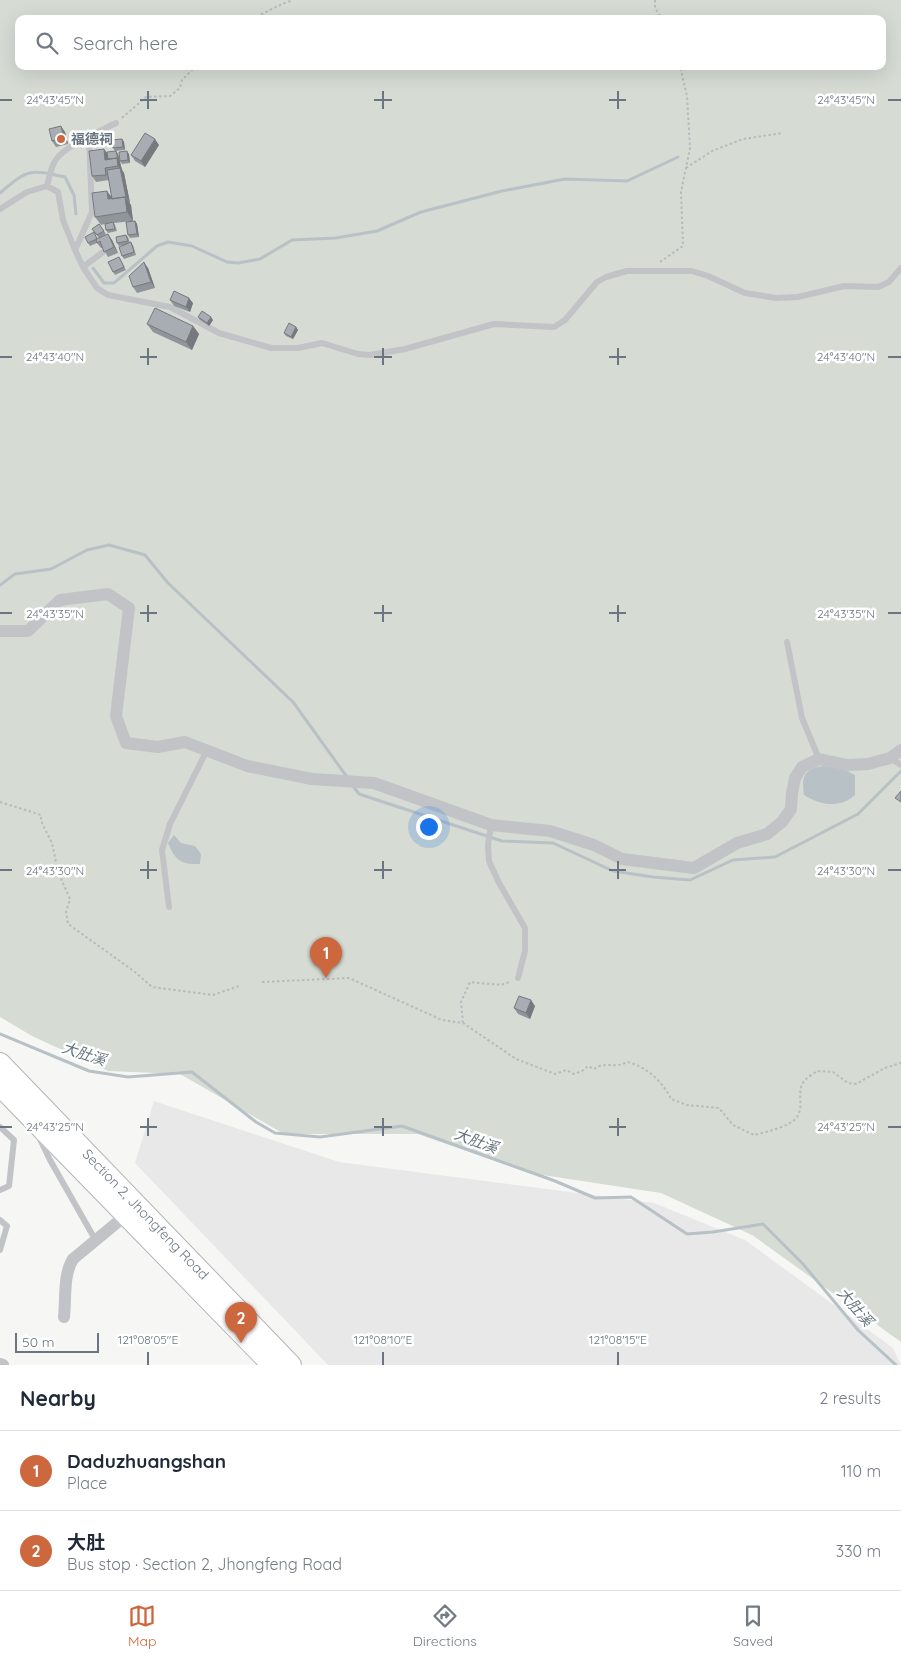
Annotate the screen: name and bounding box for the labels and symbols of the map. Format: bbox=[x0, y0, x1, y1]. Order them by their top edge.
text: 24°43'45"N bbox=[26, 92, 84, 107]
text: 24°43'45"N bbox=[817, 92, 875, 107]
place label: 福德祠 bbox=[71, 130, 113, 148]
marker: 福德祠 bbox=[55, 133, 67, 145]
text: 24°43'40"N bbox=[26, 349, 84, 364]
text: 24°43'40"N bbox=[817, 349, 875, 364]
text: 24°43'35"N bbox=[26, 606, 84, 621]
text: 24°43'35"N bbox=[817, 606, 875, 621]
your location bbox=[416, 814, 442, 840]
text: 24°43'30"N bbox=[26, 863, 84, 878]
text: 24°43'30"N bbox=[817, 863, 875, 878]
pin: 1 bbox=[310, 937, 342, 978]
water label: 大肚溪 bbox=[60, 1038, 110, 1070]
text: 24°43'25"N bbox=[26, 1119, 84, 1134]
text: 24°43'25"N bbox=[817, 1119, 875, 1134]
water label: 大肚溪 bbox=[452, 1124, 502, 1158]
street label: Section 2, Jhongfeng Road bbox=[79, 1145, 213, 1283]
water label: 大肚溪 bbox=[833, 1283, 879, 1331]
pin: 2 bbox=[225, 1302, 257, 1343]
scale bar bbox=[15, 1330, 99, 1353]
text: 121°08'05"E bbox=[118, 1332, 178, 1347]
text: 121°08'10"E bbox=[354, 1332, 412, 1347]
text: 121°08'15"E bbox=[589, 1332, 647, 1347]

